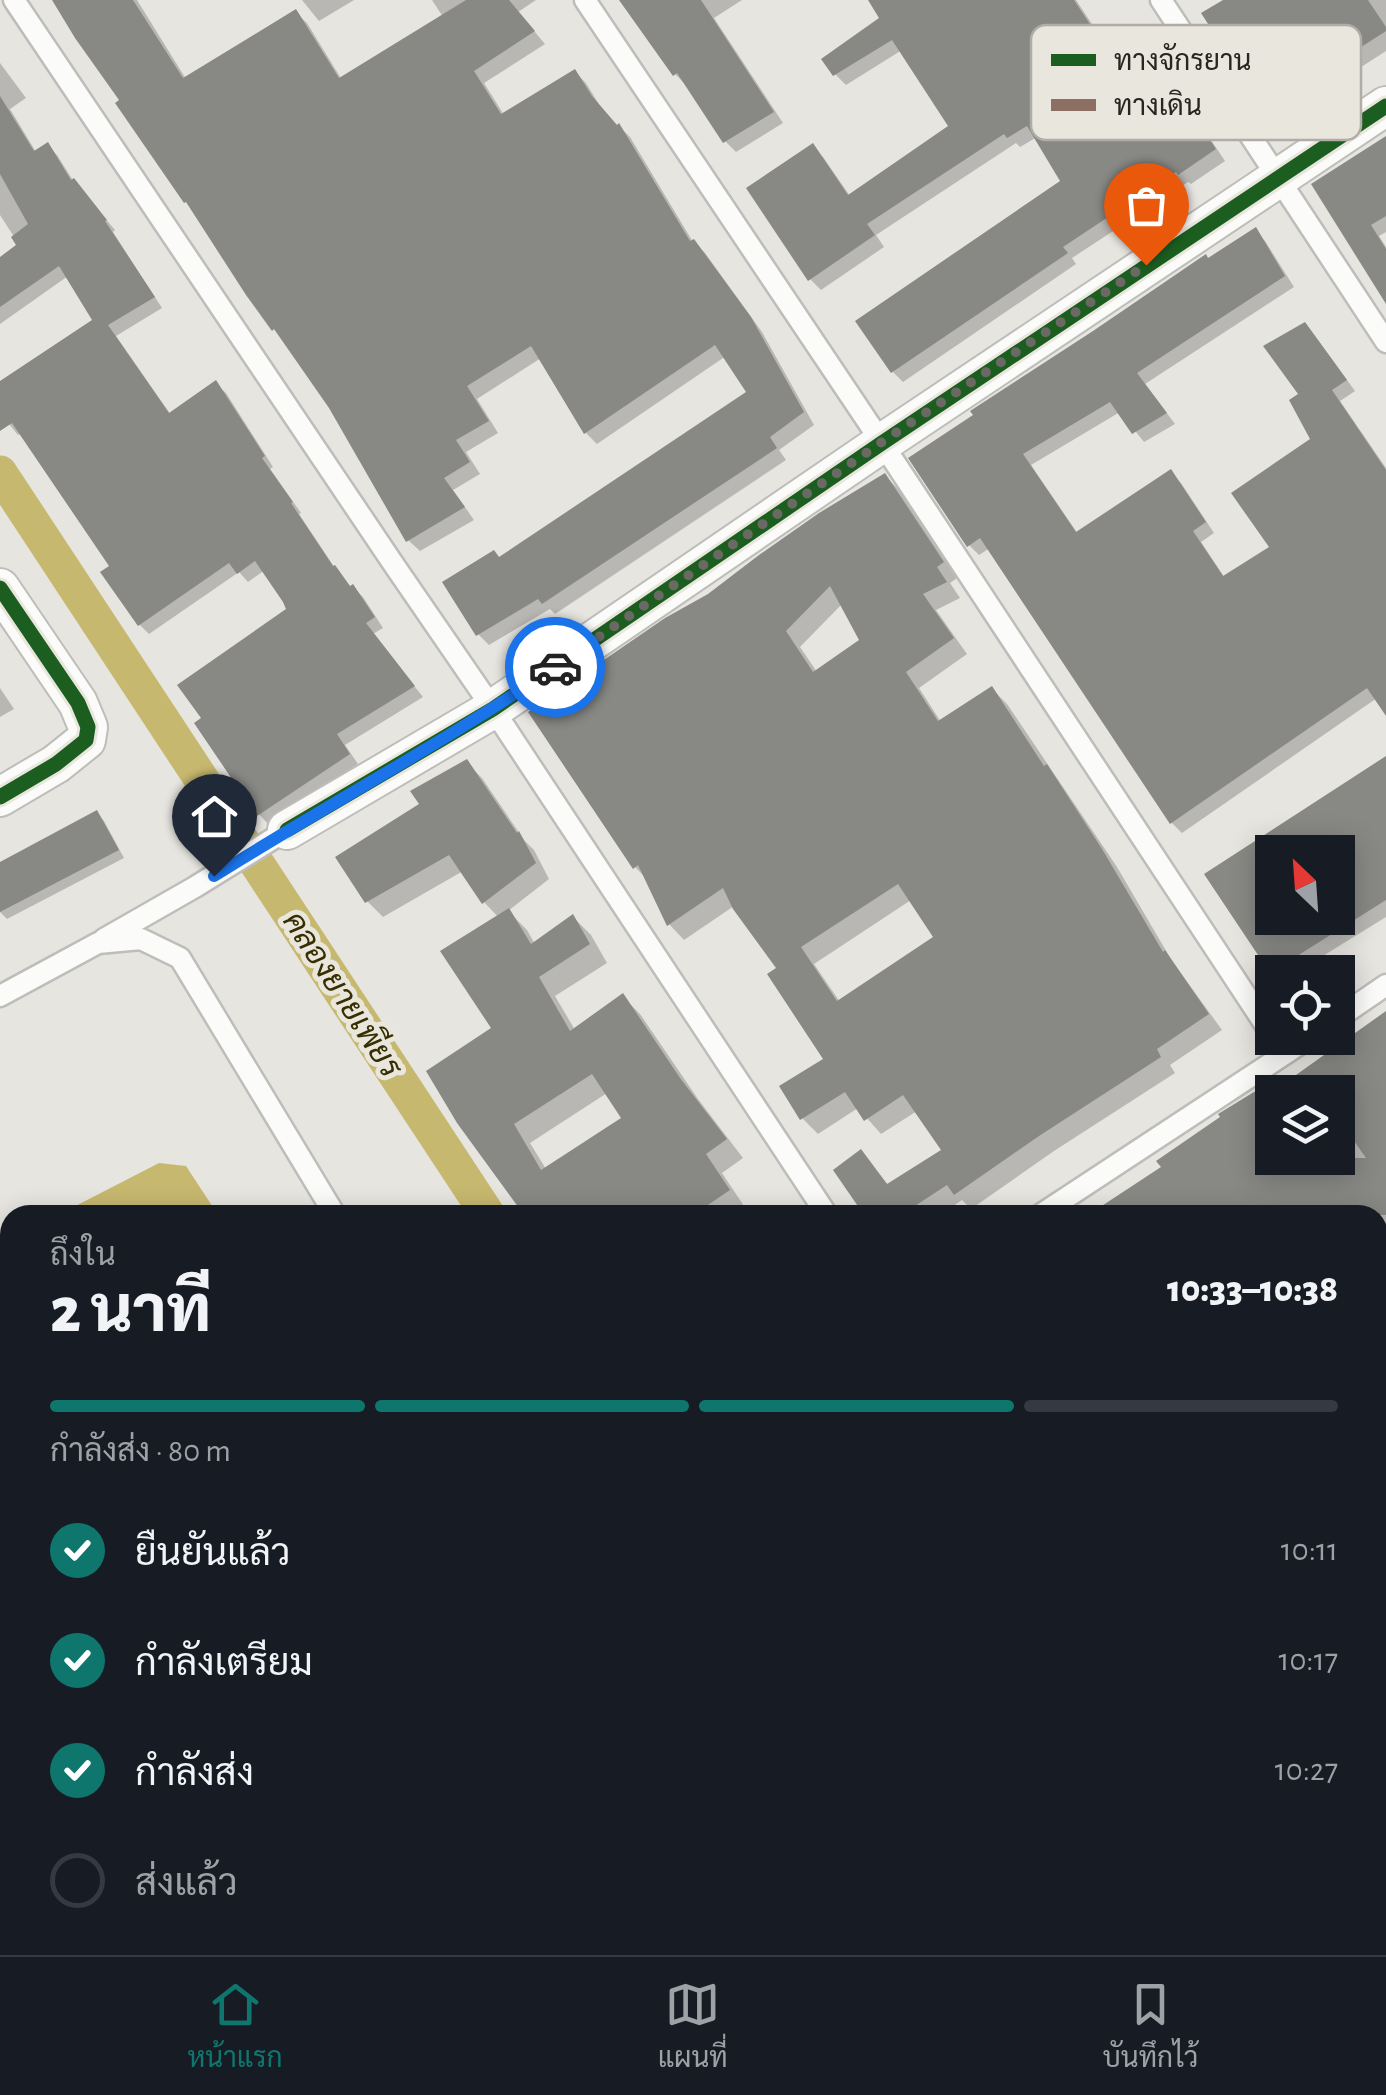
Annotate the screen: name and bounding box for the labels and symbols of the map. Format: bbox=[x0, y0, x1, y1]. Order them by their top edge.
legend bbox=[1031, 25, 1361, 140]
text: ทางจักรยาน bbox=[1114, 42, 1251, 76]
text: ทางเดิน bbox=[1114, 89, 1202, 121]
pin bbox=[1104, 163, 1189, 266]
courier bbox=[505, 617, 605, 717]
pin bbox=[172, 774, 257, 877]
north arrow bbox=[1255, 835, 1355, 935]
water label: คลองยายเพียร bbox=[277, 903, 412, 1084]

